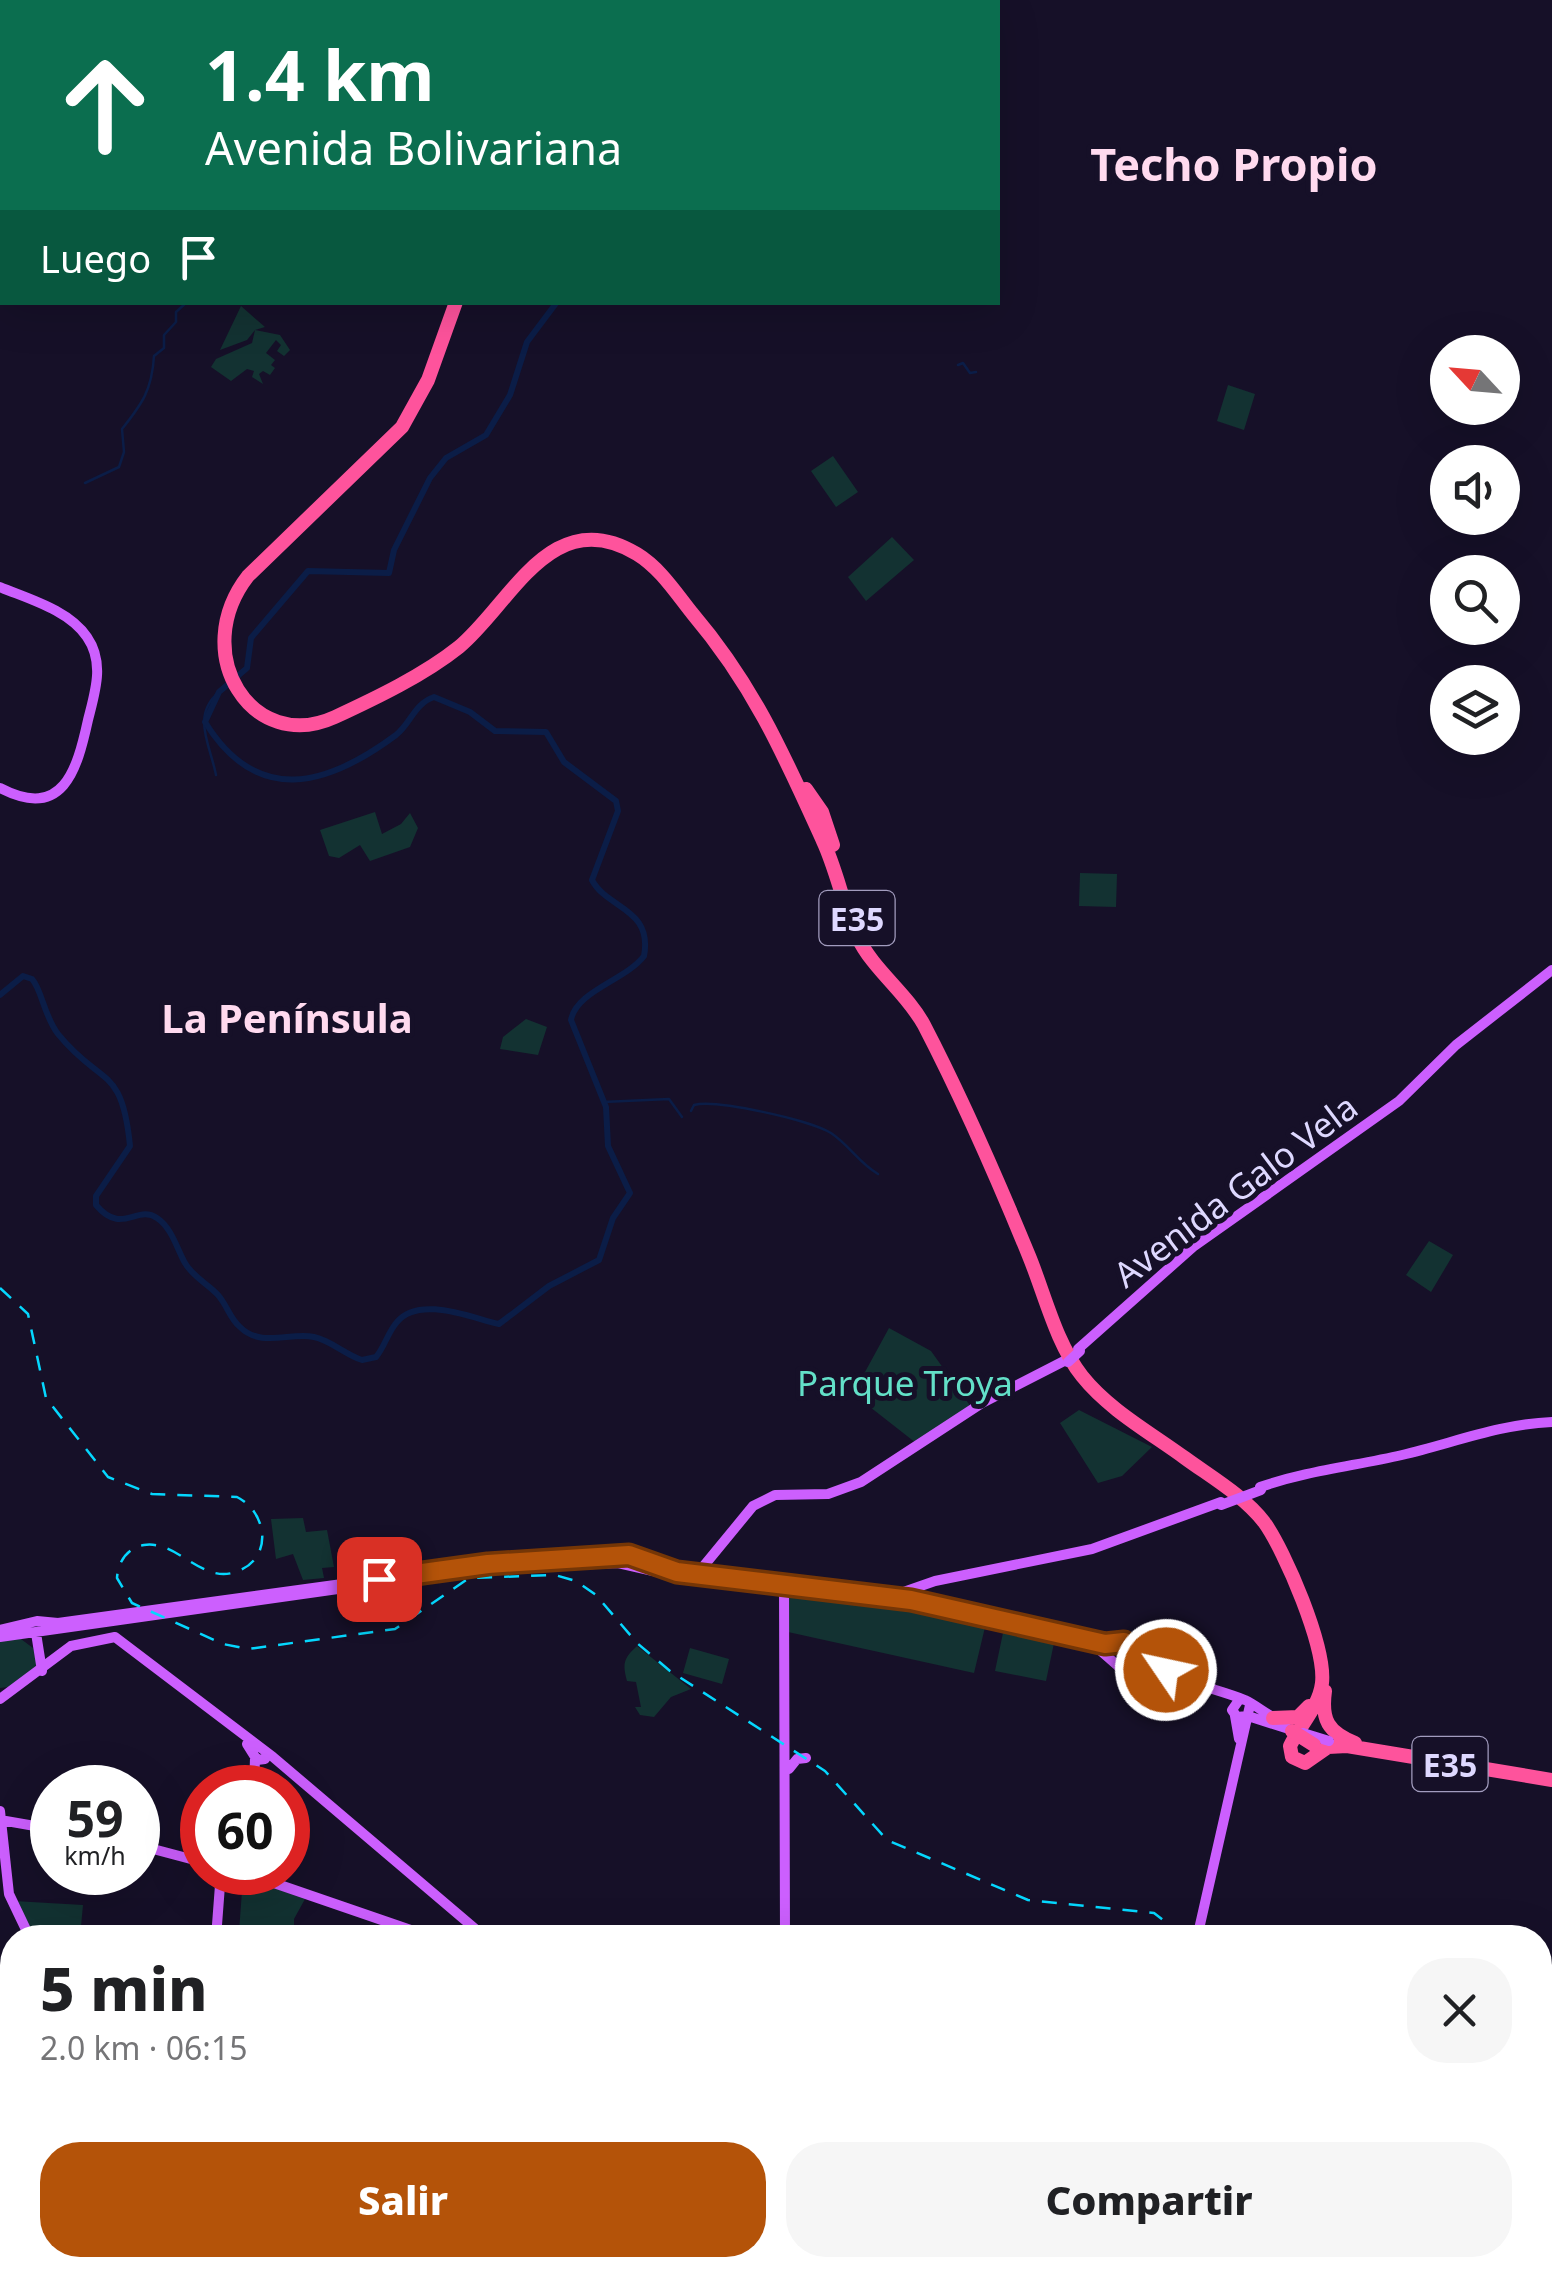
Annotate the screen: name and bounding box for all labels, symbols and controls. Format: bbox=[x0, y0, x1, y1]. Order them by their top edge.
text: 1.4 km bbox=[205, 26, 435, 122]
icon: ahead bbox=[40, 40, 170, 170]
text: Avenida Bolivariana bbox=[205, 117, 622, 178]
district label: Techo Propio bbox=[1090, 133, 1378, 194]
icon: arrive bbox=[171, 230, 226, 285]
text: Luego bbox=[40, 232, 151, 284]
north arrow bbox=[1430, 335, 1520, 425]
map controls bbox=[1430, 335, 1520, 755]
button: sound bbox=[1430, 445, 1520, 535]
button: search bbox=[1430, 555, 1520, 645]
button: layers bbox=[1430, 665, 1520, 755]
road number: E35 bbox=[820, 891, 894, 945]
district label: La Península bbox=[161, 990, 413, 1045]
street label: Avenida Galo Vela bbox=[1103, 1083, 1367, 1297]
park label: Parque Troya bbox=[797, 1359, 1013, 1406]
pin bbox=[337, 1537, 422, 1622]
icon: arrive bbox=[352, 1552, 407, 1607]
position arrow bbox=[1114, 1618, 1218, 1722]
road number: E35 bbox=[1412, 1737, 1488, 1791]
speed limit sign: 60 bbox=[180, 1765, 310, 1895]
text: 59 bbox=[66, 1784, 124, 1852]
text: km/h bbox=[64, 1838, 126, 1872]
text: 5 min bbox=[40, 1947, 208, 2029]
button: close bbox=[1407, 1958, 1512, 2063]
text: 2.0 km · 06:15 bbox=[40, 2026, 248, 2069]
button: Salir bbox=[40, 2142, 766, 2257]
button: Compartir bbox=[786, 2142, 1512, 2257]

